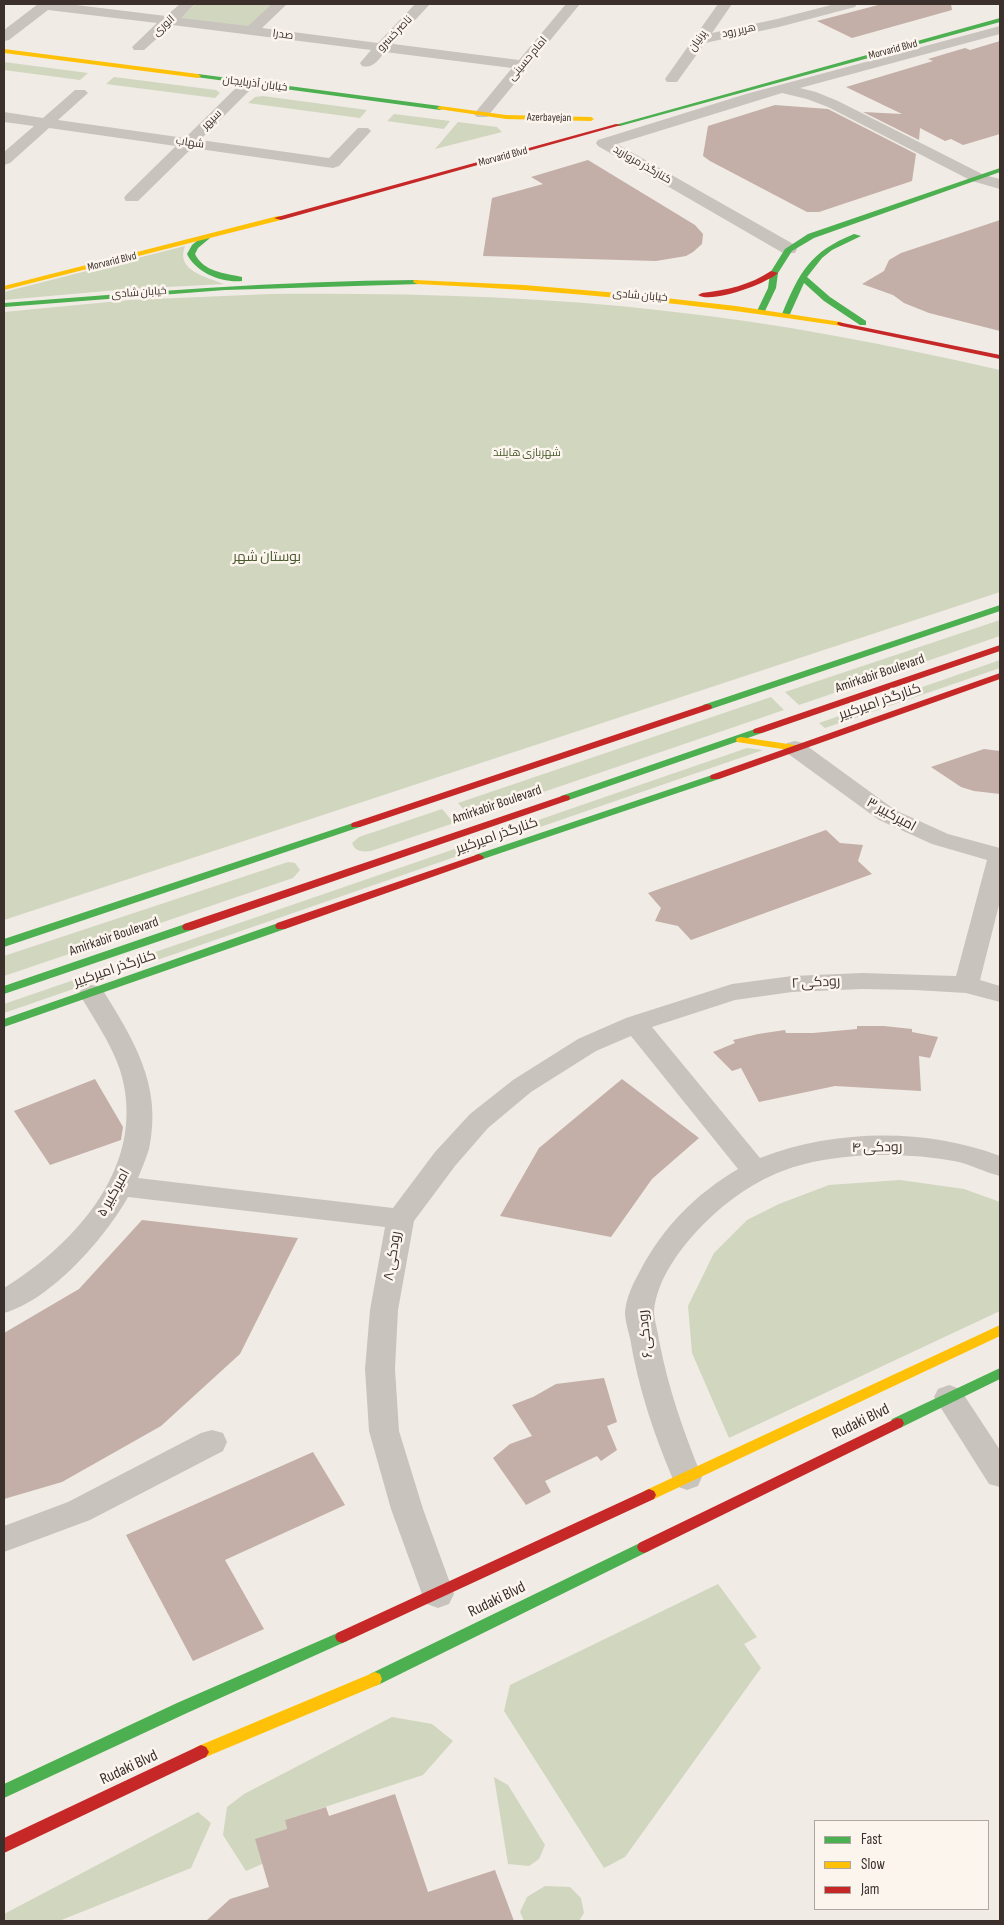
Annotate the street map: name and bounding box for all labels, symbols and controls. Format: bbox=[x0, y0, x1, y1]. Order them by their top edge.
street label: انوری bbox=[150, 13, 178, 39]
street label: ناصر خسرو bbox=[375, 13, 415, 55]
street label: هریر رود bbox=[721, 21, 757, 41]
street label: صدرا bbox=[272, 27, 294, 43]
street label: پرنیان bbox=[686, 28, 710, 54]
street label: امام حسینی bbox=[506, 34, 550, 84]
street label: Morvarid Blvd bbox=[867, 37, 919, 63]
street label: خیابان آذربایجان bbox=[222, 73, 288, 95]
street label: سپهر bbox=[199, 107, 225, 133]
street label: Azerbayejan bbox=[527, 111, 571, 125]
street label: شهاب bbox=[175, 134, 205, 152]
street label: کنارگذر مروارید bbox=[610, 143, 674, 187]
street label: Morvarid Blvd bbox=[477, 144, 529, 170]
street label: Morvarid Blvd bbox=[86, 250, 138, 274]
street label: خیابان شادی bbox=[111, 284, 167, 302]
street label: خیابان شادی bbox=[612, 287, 668, 305]
park label: شهربازی هایلند bbox=[493, 446, 561, 460]
park label: بوستان شهر bbox=[233, 549, 301, 565]
street label: Amirkabir Boulevard bbox=[833, 651, 927, 697]
street label: کنارگذر امیرکبیر bbox=[837, 680, 923, 724]
street label: Amirkabir Boulevard bbox=[450, 782, 544, 828]
street label: امیرکبیر ۳ bbox=[863, 795, 919, 835]
street label: کنارگذر امیرکبیر bbox=[454, 814, 540, 858]
street label: Amirkabir Boulevard bbox=[67, 914, 161, 960]
street label: کنارگذر امیرکبیر bbox=[72, 947, 158, 991]
street label: رودکی ۲ bbox=[791, 973, 841, 993]
street label: رودکی ۴ bbox=[851, 1139, 903, 1157]
street label: امیرکبیر ۵ bbox=[94, 1166, 134, 1220]
street label: رودکی ۸ bbox=[381, 1230, 405, 1282]
street label: رودکی ۶ bbox=[635, 1309, 657, 1359]
street label: Rudaki Blvd bbox=[829, 1400, 893, 1444]
street label: Rudaki Blvd bbox=[465, 1578, 529, 1622]
street label: Rudaki Blvd bbox=[97, 1746, 161, 1790]
legend bbox=[814, 1820, 989, 1910]
text: Fast bbox=[861, 1830, 882, 1849]
text: Slow bbox=[861, 1855, 885, 1874]
text: Jam bbox=[861, 1880, 879, 1899]

